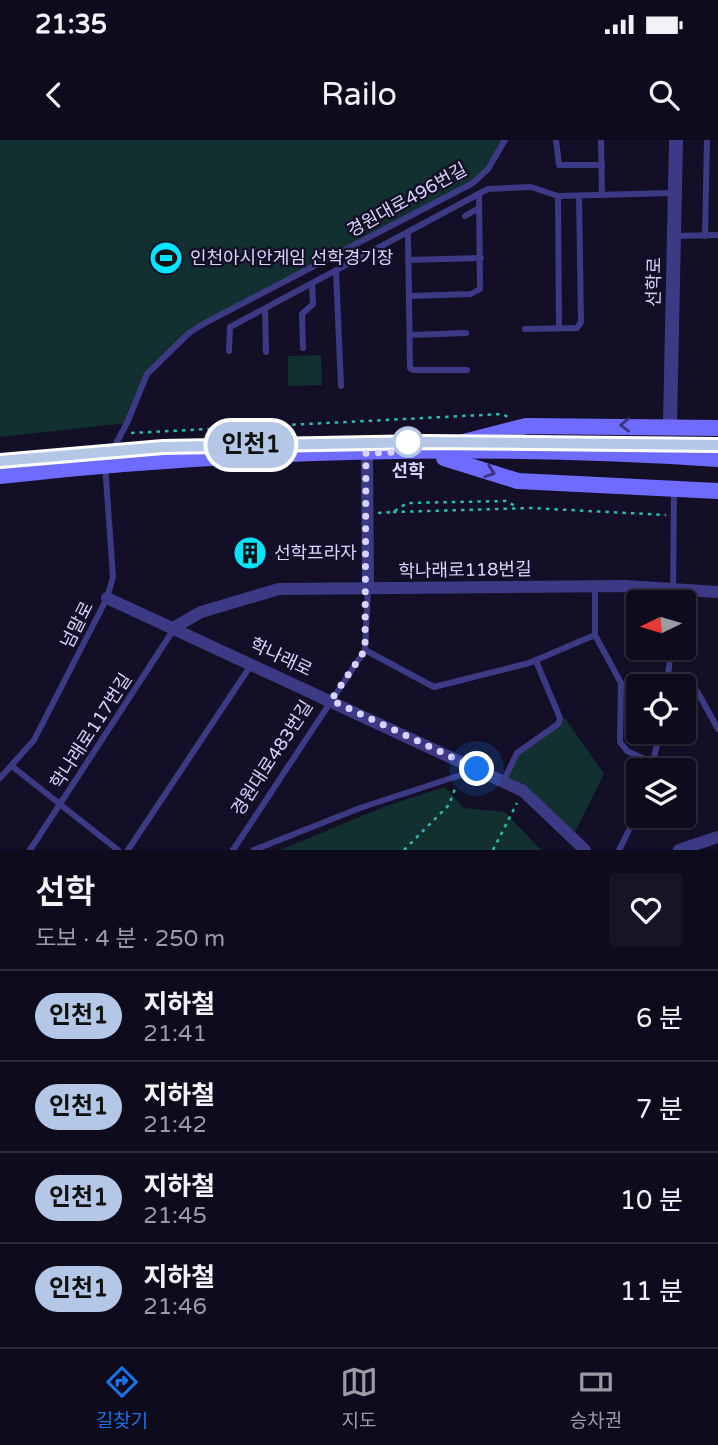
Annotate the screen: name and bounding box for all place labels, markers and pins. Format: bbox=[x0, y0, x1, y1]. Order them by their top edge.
sports icon: 인천아시안게임 선학경기장 bbox=[147, 239, 185, 277]
place label: 인천아시안게임 선학경기장 bbox=[190, 247, 393, 269]
marker: 선학 bbox=[393, 427, 423, 457]
place label: 선학 bbox=[391, 460, 425, 482]
building icon: 선학프라자 bbox=[231, 534, 269, 572]
place label: 선학프라자 bbox=[274, 542, 357, 564]

